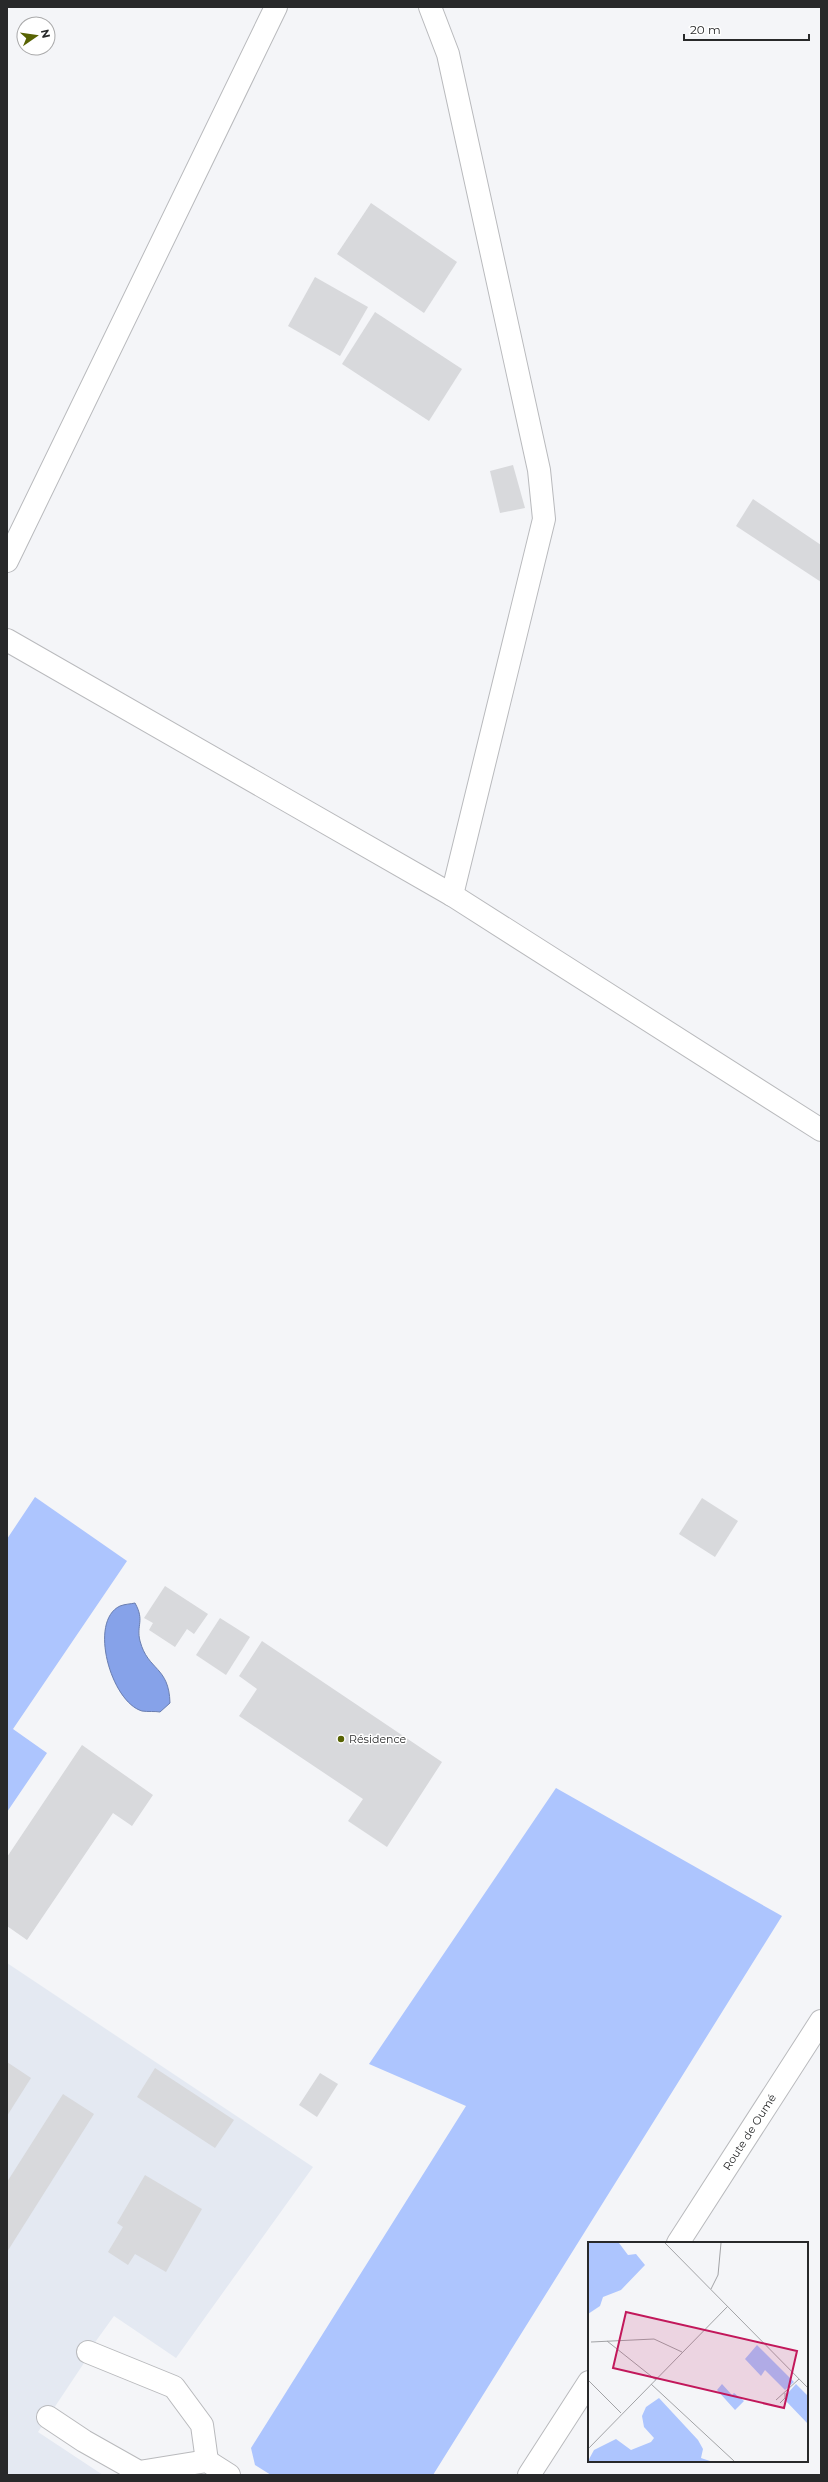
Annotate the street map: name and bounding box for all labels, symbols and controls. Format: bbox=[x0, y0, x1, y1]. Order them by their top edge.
north arrow bbox=[16, 16, 56, 56]
scale bar bbox=[684, 16, 809, 42]
text: 20 m bbox=[690, 22, 721, 37]
text: N bbox=[38, 28, 54, 40]
place label: Résidence bbox=[349, 1732, 407, 1746]
marker: Résidence bbox=[336, 1734, 346, 1744]
street label: Route de Oumé bbox=[720, 2091, 779, 2173]
inset map bbox=[588, 2242, 808, 2462]

